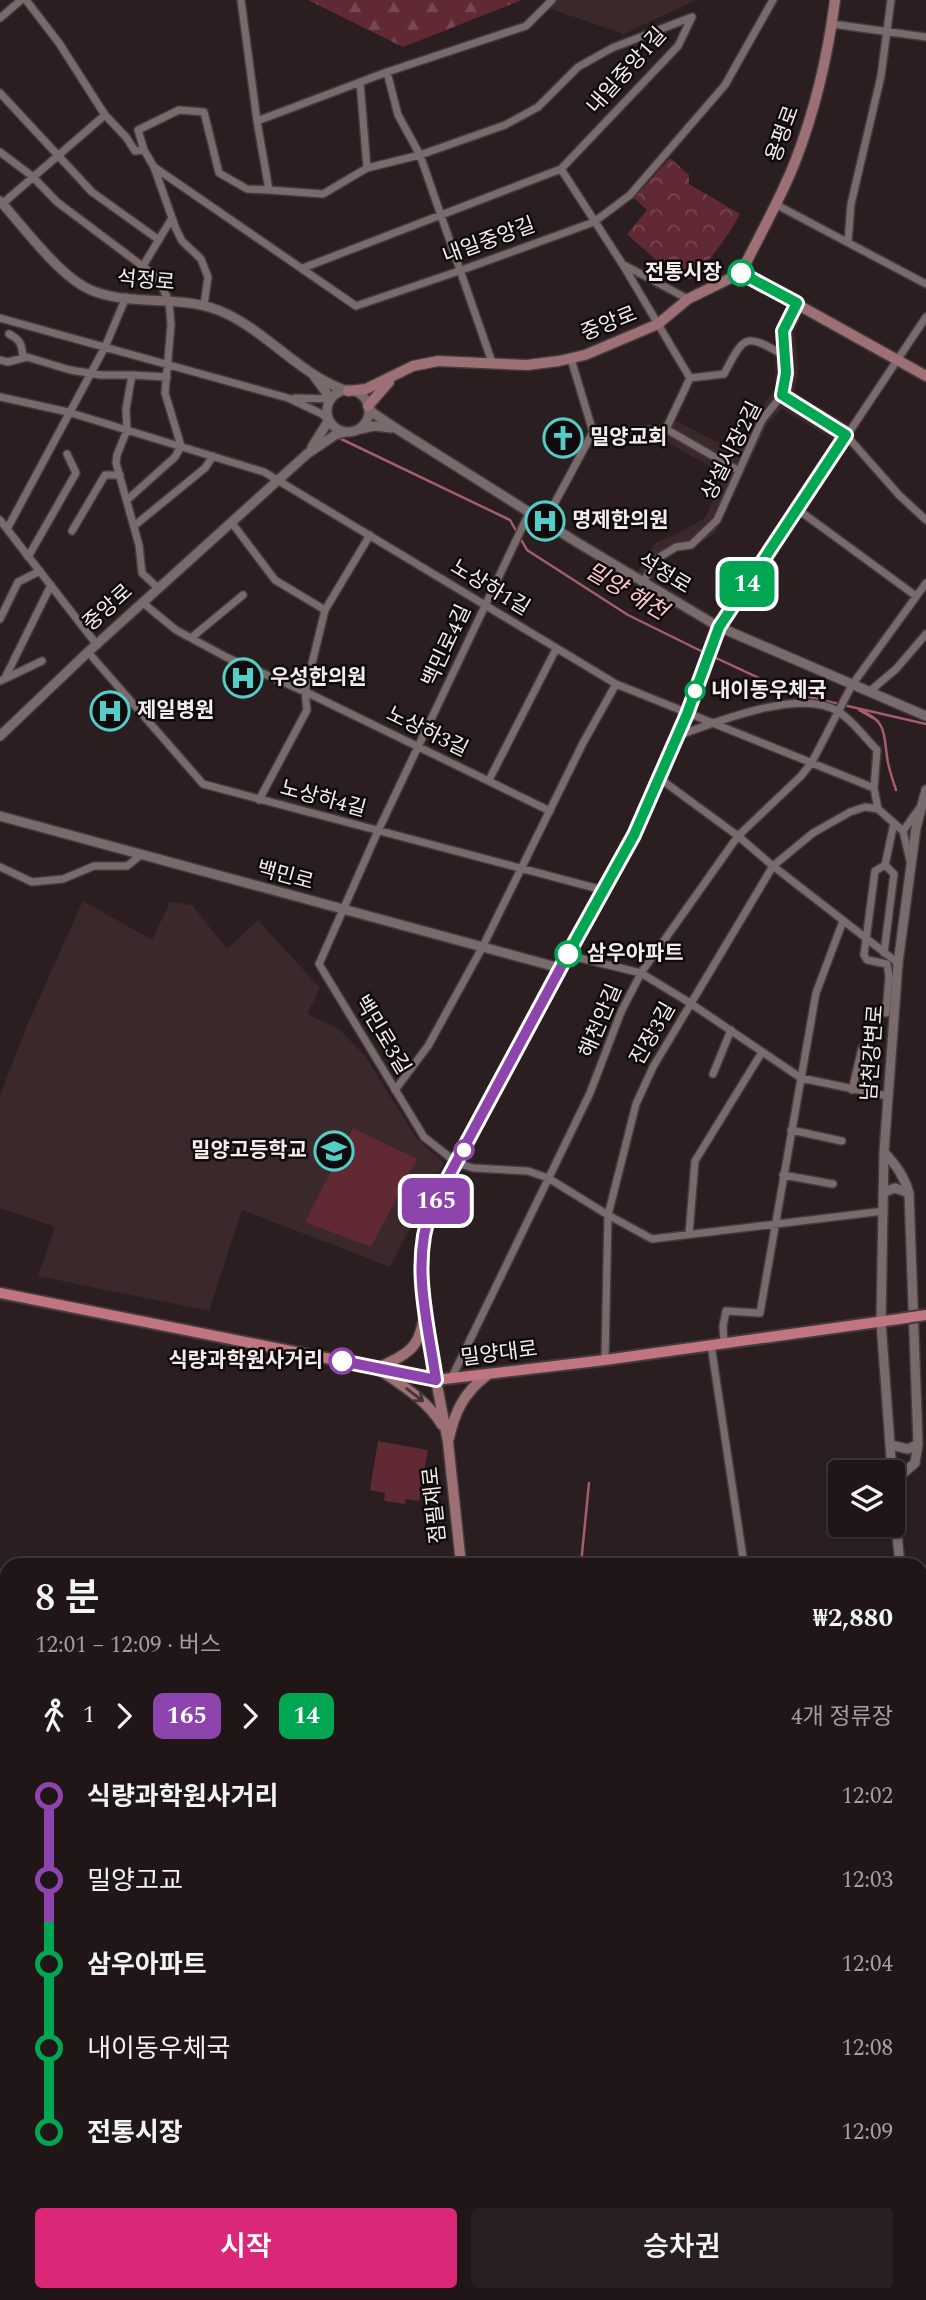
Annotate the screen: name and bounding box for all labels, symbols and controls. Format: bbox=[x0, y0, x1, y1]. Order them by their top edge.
street label: 내일중앙1길 bbox=[579, 20, 675, 122]
street label: 용평로 bbox=[758, 101, 808, 167]
street label: 내일중앙길 bbox=[438, 209, 540, 273]
place label: 전통시장 bbox=[645, 257, 722, 289]
marker: 전통시장 bbox=[728, 260, 754, 286]
street label: 석정로 bbox=[116, 263, 176, 299]
street label: 중앙로 bbox=[576, 298, 642, 350]
street label: 상설시장2길 bbox=[693, 396, 771, 506]
church icon: 밀양교회 bbox=[542, 417, 584, 459]
place label: 밀양교회 bbox=[590, 422, 667, 454]
hospital icon: 명제한의원 bbox=[524, 500, 566, 542]
place label: 명제한의원 bbox=[572, 505, 669, 537]
street label: 석정로 bbox=[631, 545, 697, 603]
street label: 노상하1길 bbox=[444, 552, 536, 624]
water label: 밀양 해천 bbox=[578, 554, 676, 631]
line badge: 14 bbox=[716, 561, 778, 607]
text: 14 bbox=[734, 566, 760, 602]
street label: 중앙로 bbox=[76, 577, 140, 639]
street label: 백민로4길 bbox=[414, 599, 480, 693]
hospital icon: 우성한의원 bbox=[222, 657, 264, 699]
place label: 우성한의원 bbox=[270, 662, 367, 694]
place label: 내이동우체국 bbox=[711, 675, 827, 707]
marker: 내이동우체국 bbox=[685, 681, 705, 701]
hospital icon: 제일병원 bbox=[89, 690, 131, 732]
place label: 제일병원 bbox=[137, 695, 214, 727]
street label: 노상하3길 bbox=[381, 698, 473, 766]
street label: 노상하4길 bbox=[276, 772, 370, 826]
street label: 백민로 bbox=[253, 853, 317, 899]
place label: 삼우아파트 bbox=[587, 938, 684, 970]
marker: 삼우아파트 bbox=[555, 941, 581, 967]
street label: 해천안길 bbox=[571, 979, 631, 1063]
street label: 백민로3길 bbox=[346, 989, 418, 1081]
street label: 진장3길 bbox=[622, 996, 684, 1072]
street label: 남천강변로 bbox=[854, 1004, 892, 1102]
school or university icon: 밀양고등학교 bbox=[313, 1130, 355, 1172]
place label: 밀양고등학교 bbox=[191, 1135, 307, 1167]
unlabelled marker bbox=[454, 1140, 474, 1160]
line badge: 165 bbox=[396, 1178, 476, 1224]
text: 165 bbox=[416, 1183, 456, 1219]
street label: 밀양대로 bbox=[459, 1333, 539, 1375]
place label: 식량과학원사거리 bbox=[168, 1345, 323, 1377]
marker: 식량과학원사거리 bbox=[329, 1348, 355, 1374]
one-way arrow bbox=[406, 1388, 424, 1403]
map controls bbox=[828, 1460, 905, 1537]
button: layers bbox=[828, 1460, 905, 1537]
street label: 점필재로 bbox=[415, 1465, 455, 1545]
text: 8 분 bbox=[35, 1570, 100, 1628]
text: ₩2,880 bbox=[813, 1598, 893, 1638]
text: 12:01 – 12:09 · 버스 bbox=[35, 1628, 221, 1663]
icon: walk bbox=[35, 1697, 73, 1735]
icon: forward bbox=[105, 1697, 143, 1735]
icon: forward bbox=[231, 1697, 269, 1735]
text: 1 bbox=[83, 1698, 95, 1733]
text: 165 bbox=[167, 1698, 207, 1734]
text: 14 bbox=[293, 1698, 320, 1734]
text: 4개 정류장 bbox=[791, 1700, 893, 1735]
text: 식량과학원사거리 bbox=[87, 1777, 278, 1817]
text: 12:02 bbox=[841, 1779, 893, 1814]
text: 밀양고교 bbox=[87, 1861, 183, 1901]
text: 12:03 bbox=[841, 1863, 893, 1898]
text: 삼우아파트 bbox=[87, 1945, 207, 1985]
text: 12:04 bbox=[841, 1947, 893, 1982]
text: 내이동우체국 bbox=[87, 2029, 231, 2069]
text: 12:08 bbox=[841, 2031, 893, 2066]
text: 전통시장 bbox=[87, 2113, 183, 2153]
text: 12:09 bbox=[841, 2115, 893, 2150]
button: 시작 bbox=[35, 2208, 457, 2288]
button: 승차권 bbox=[471, 2208, 893, 2288]

